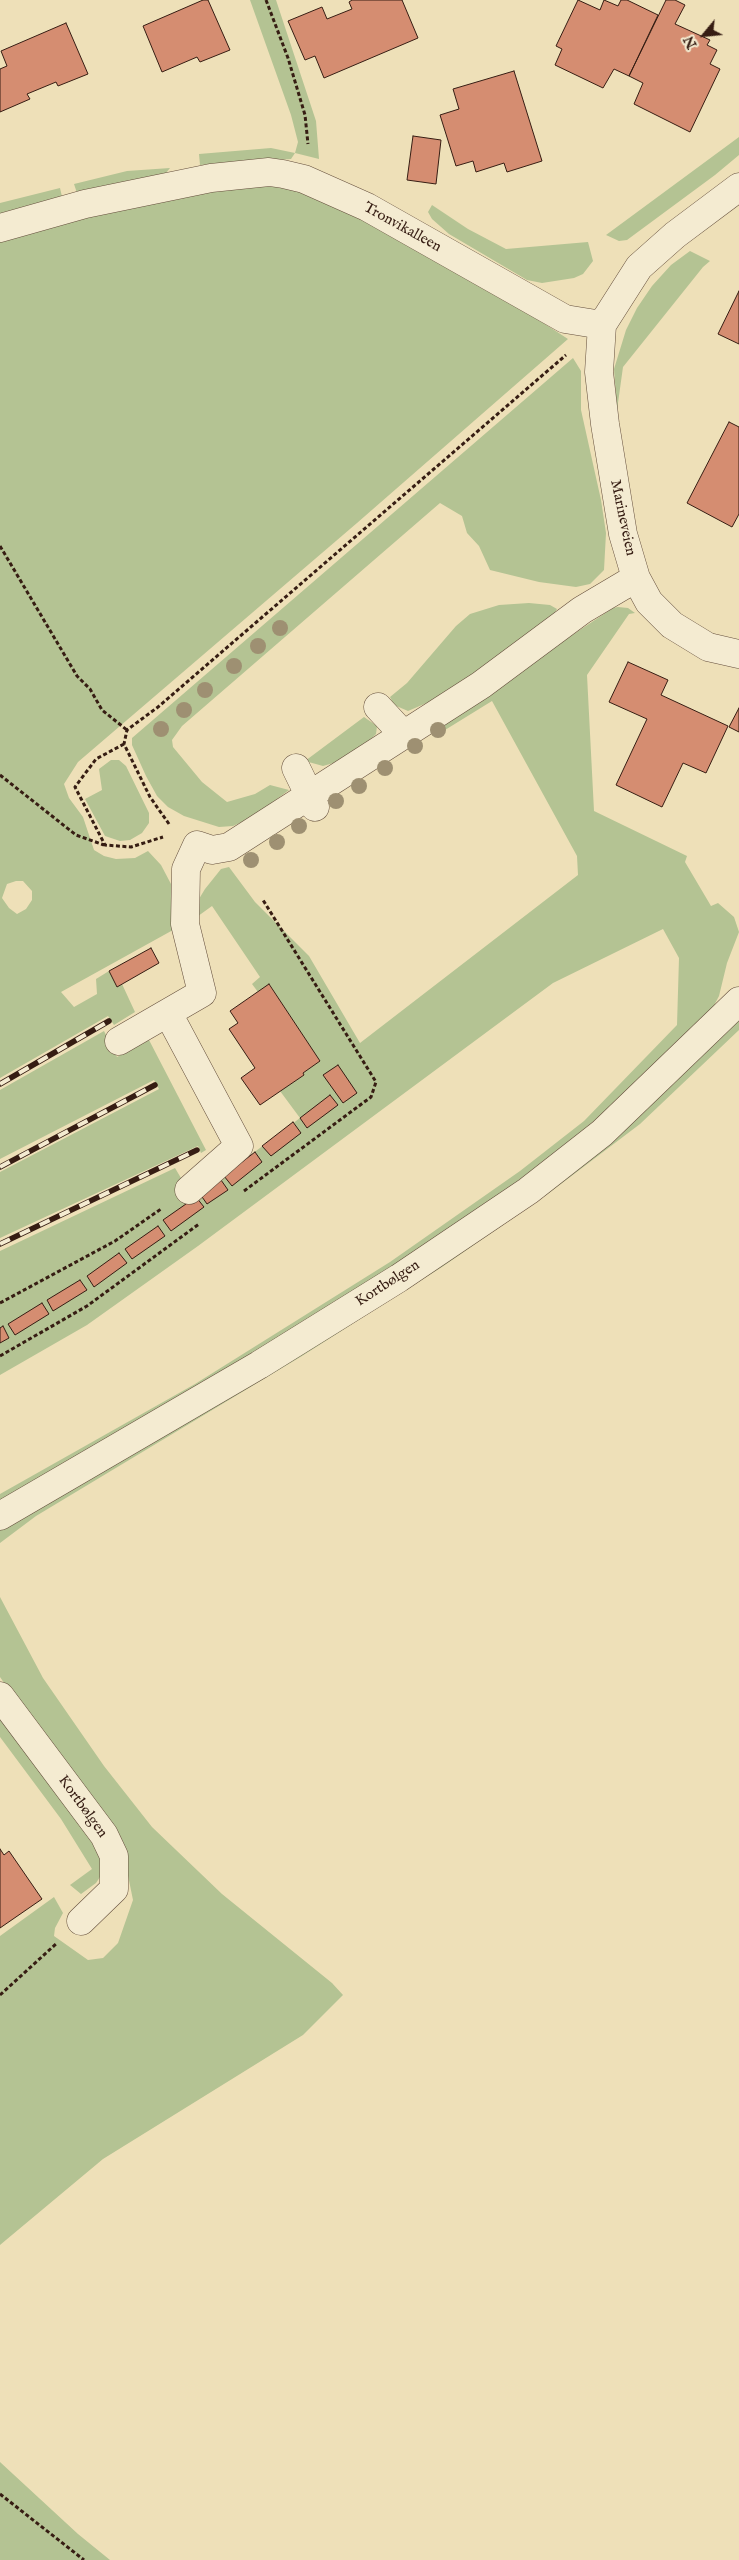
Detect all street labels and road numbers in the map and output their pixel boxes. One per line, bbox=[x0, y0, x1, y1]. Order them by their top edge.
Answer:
street label: Tronvikalleen bbox=[360, 199, 444, 257]
street label: Marineveien bbox=[605, 478, 639, 558]
street label: Kortbølgen bbox=[353, 1257, 423, 1311]
street label: Kortbølgen bbox=[53, 1772, 111, 1842]

